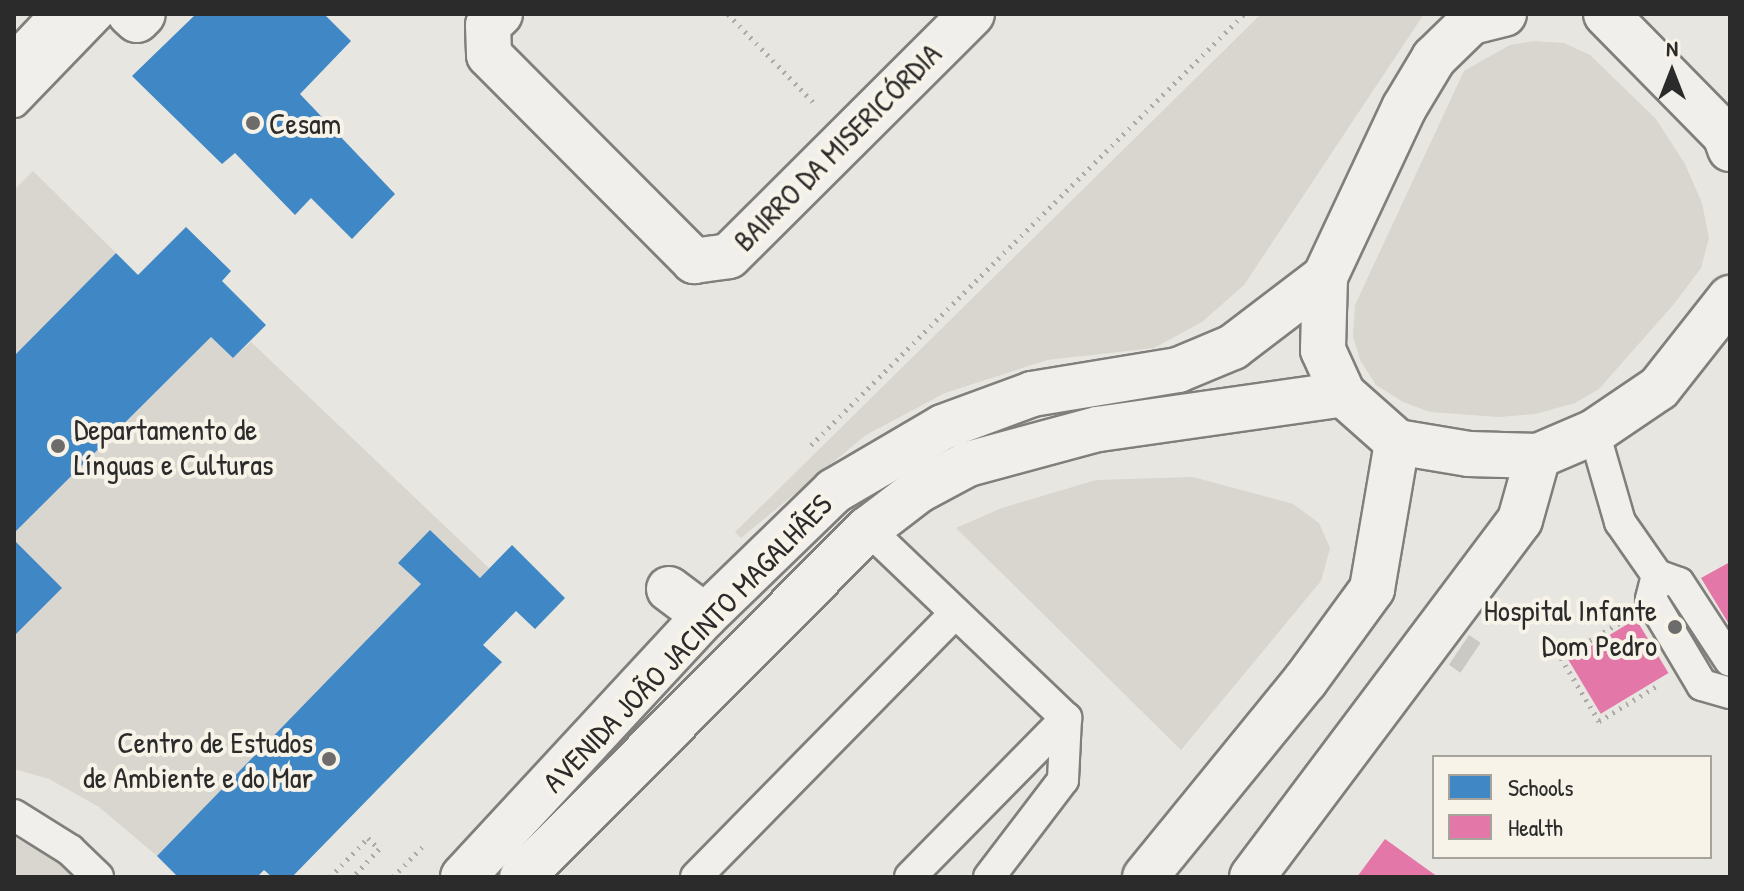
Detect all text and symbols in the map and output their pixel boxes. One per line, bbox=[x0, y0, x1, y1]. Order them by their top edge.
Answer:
north arrow bbox=[1632, 32, 1712, 112]
text: N bbox=[1666, 33, 1678, 63]
street label: BAIRRO DA MISERICÓRDIA bbox=[726, 36, 948, 258]
place label: Cesam bbox=[269, 105, 341, 141]
marker: Cesam bbox=[244, 114, 262, 132]
place label: Departamento de Línguas e Culturas bbox=[74, 411, 273, 482]
marker: Departamento de Línguas e Culturas bbox=[49, 437, 67, 455]
street label: AVENIDA JOÃO JACINTO MAGALHÃES bbox=[535, 486, 839, 800]
place label: Hospital Infante Dom Pedro bbox=[1484, 592, 1657, 662]
marker: Hospital Infante Dom Pedro bbox=[1664, 616, 1686, 638]
place label: Centro de Estudos de Ambiente e do Mar bbox=[83, 724, 313, 794]
marker: Centro de Estudos de Ambiente e do Mar bbox=[320, 750, 338, 768]
legend bbox=[1432, 755, 1712, 859]
text: Schools bbox=[1508, 771, 1573, 803]
text: Health bbox=[1508, 811, 1563, 843]

